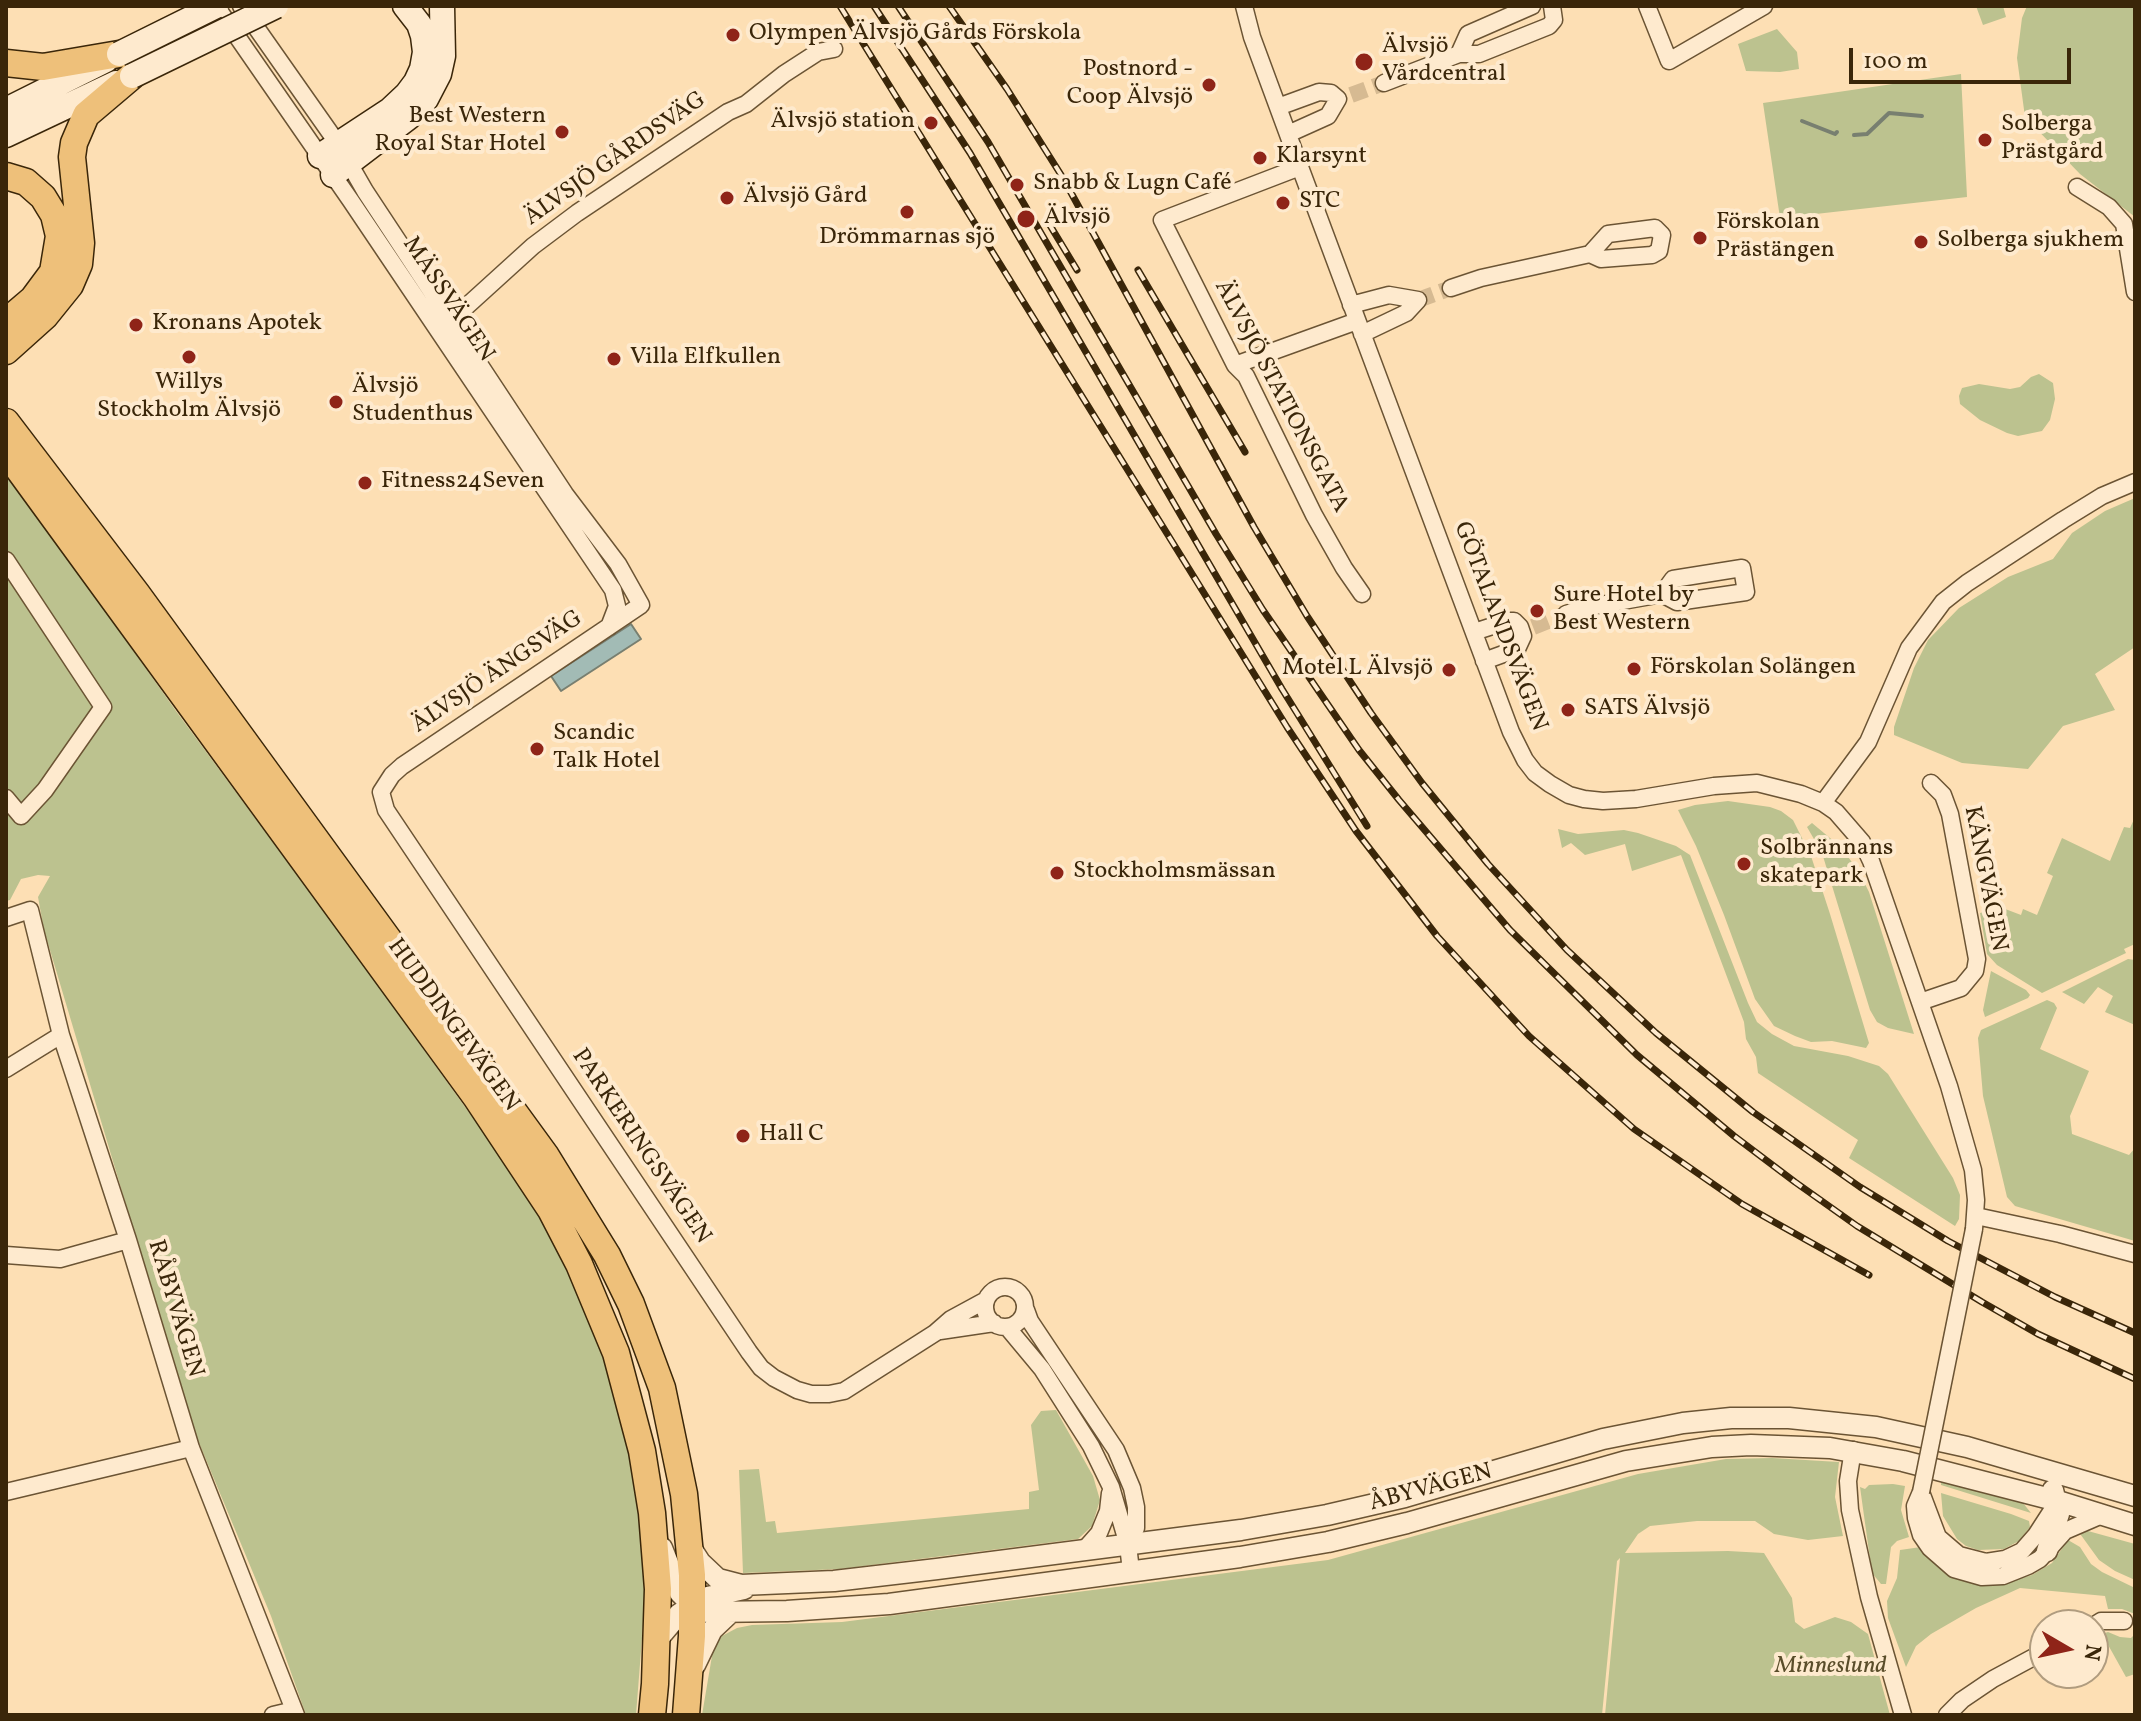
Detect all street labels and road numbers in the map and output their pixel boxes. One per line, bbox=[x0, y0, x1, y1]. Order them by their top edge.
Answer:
street label: ÄLVSJÖ GÅRDSVÄG bbox=[520, 87, 712, 233]
street label: MÄSSVÄGEN bbox=[395, 232, 499, 368]
street label: ÄLVSJÖ STATIONSGATA bbox=[1206, 276, 1354, 518]
street label: GÖTALANDSVÄGEN bbox=[1446, 518, 1552, 736]
street label: ÄLVSJÖ ÄNGSVÄG bbox=[407, 605, 589, 741]
street label: KÄNGVÄGEN bbox=[1956, 804, 2012, 954]
street label: HUDDINGEVÄGEN bbox=[380, 934, 524, 1118]
street label: PARKERINGSVÄGEN bbox=[564, 1044, 716, 1250]
street label: RÅBYVÄGEN bbox=[139, 1237, 209, 1381]
street label: ÅBYVÄGEN bbox=[1367, 1459, 1495, 1519]

